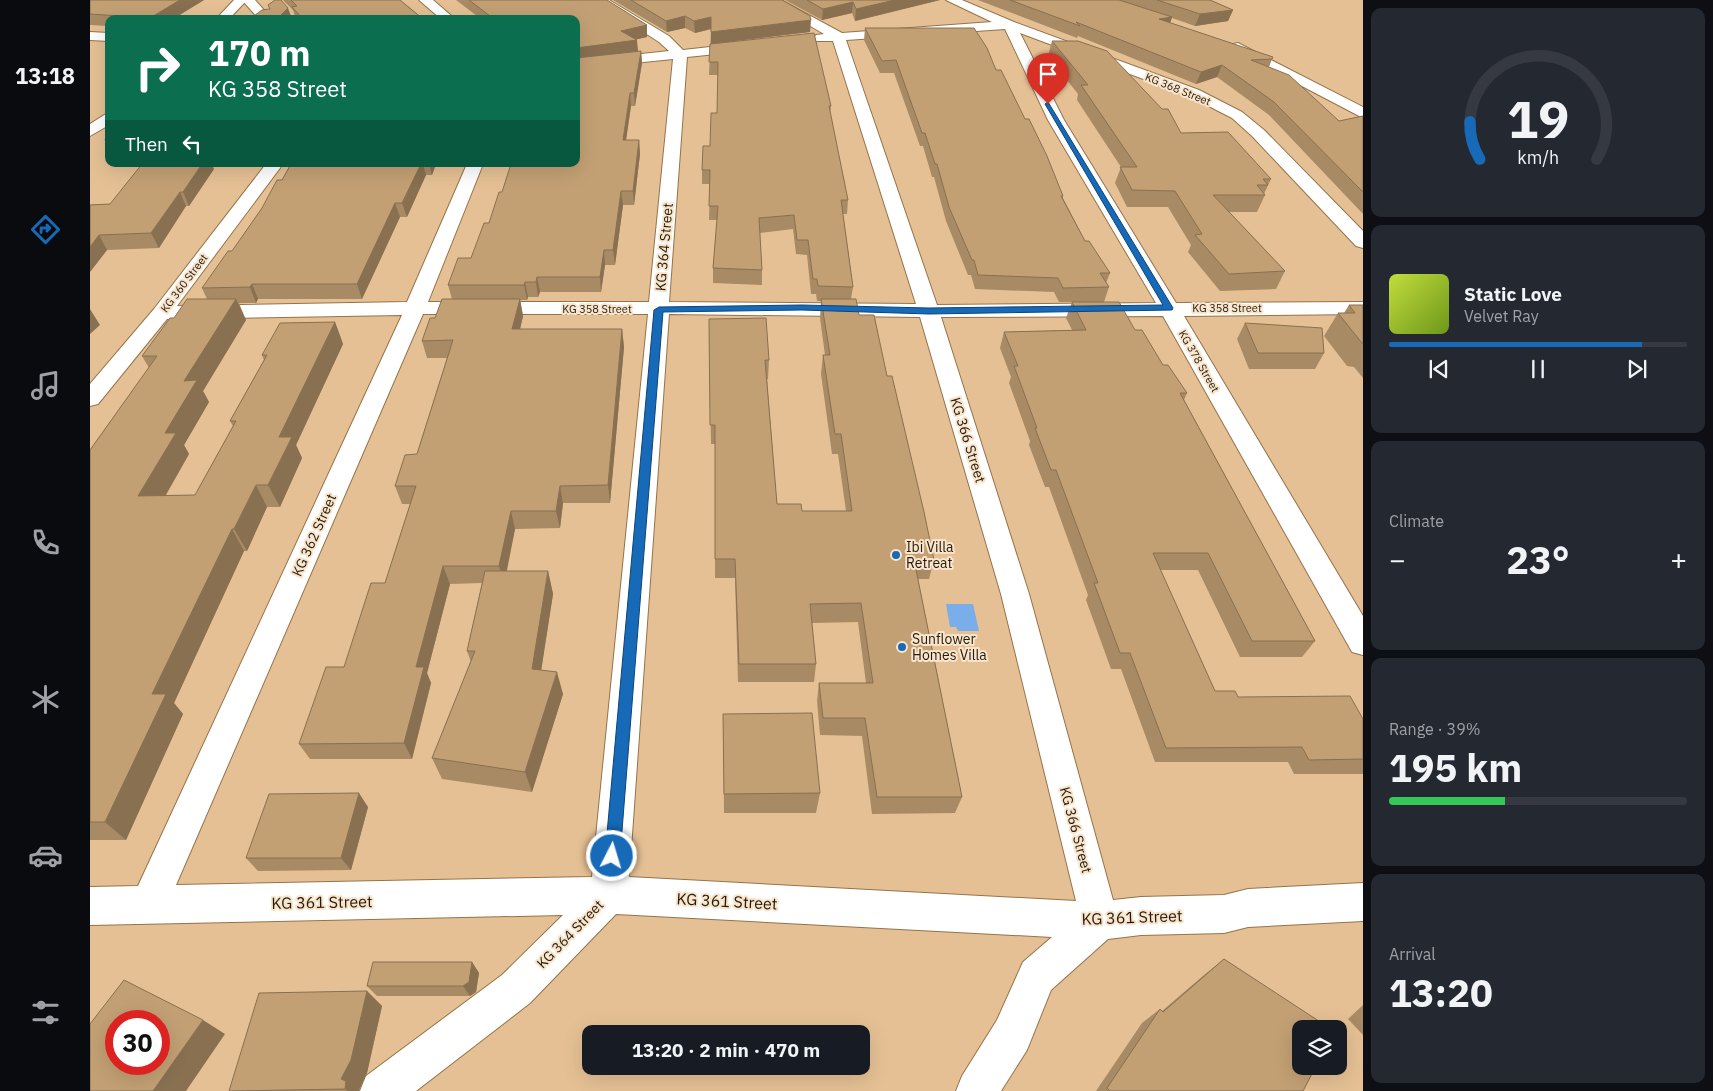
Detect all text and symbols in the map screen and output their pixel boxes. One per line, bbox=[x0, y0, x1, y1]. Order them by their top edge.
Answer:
text: 170 m bbox=[208, 30, 311, 76]
icon: right bbox=[125, 35, 190, 100]
pin bbox=[1027, 53, 1069, 104]
icon: arrive bbox=[1034, 60, 1062, 88]
text: 13:18 bbox=[15, 61, 75, 90]
street label: KG 368 Street bbox=[1143, 69, 1213, 109]
text: KG 358 Street bbox=[208, 74, 347, 103]
text: 19 bbox=[1507, 85, 1569, 152]
icon: left bbox=[178, 130, 206, 158]
text: Then bbox=[125, 132, 168, 156]
text: km/h bbox=[1517, 146, 1559, 169]
street label: KG 364 Street bbox=[651, 202, 677, 292]
icon: directions bbox=[28, 212, 63, 247]
street label: KG 360 Street bbox=[157, 251, 211, 315]
text: Static Love bbox=[1464, 282, 1562, 306]
street label: KG 358 Street bbox=[1192, 301, 1262, 315]
street label: KG 358 Street bbox=[562, 302, 632, 316]
text: Velvet Ray bbox=[1464, 306, 1539, 326]
street label: KG 378 Street bbox=[1176, 327, 1223, 395]
icon: previous bbox=[1425, 355, 1453, 383]
icon: pause bbox=[1524, 355, 1552, 383]
icon: next bbox=[1623, 355, 1651, 383]
icon: music bbox=[28, 368, 63, 403]
street label: KG 366 Street bbox=[946, 395, 990, 485]
street label: KG 362 Street bbox=[288, 491, 340, 579]
text: Climate bbox=[1389, 511, 1444, 531]
icon: phone bbox=[28, 525, 63, 560]
text: 23° bbox=[1506, 535, 1570, 584]
place label: Ibi Villa Retreat bbox=[906, 538, 954, 572]
text: − bbox=[1389, 541, 1406, 578]
text: + bbox=[1670, 541, 1687, 578]
marker: Ibi Villa Retreat bbox=[890, 549, 902, 561]
place label: Sunflower Homes Villa bbox=[912, 630, 987, 664]
marker: Sunflower Homes Villa bbox=[896, 641, 908, 653]
icon: climate bbox=[28, 682, 63, 717]
text: Range · 39% bbox=[1389, 719, 1481, 739]
text: 195 km bbox=[1389, 743, 1522, 792]
street label: KG 366 Street bbox=[1056, 785, 1096, 875]
position arrow bbox=[585, 829, 637, 881]
icon: car bbox=[28, 838, 63, 873]
street label: KG 361 Street bbox=[676, 888, 778, 914]
street label: KG 361 Street bbox=[271, 891, 373, 913]
street label: KG 364 Street bbox=[533, 896, 607, 972]
street label: KG 361 Street bbox=[1081, 905, 1183, 929]
text: Arrival bbox=[1389, 944, 1436, 964]
text: 13:20 bbox=[1389, 968, 1493, 1017]
icon: filters bbox=[28, 995, 63, 1030]
speed limit sign: 30 bbox=[105, 1010, 170, 1075]
map controls bbox=[1292, 1020, 1347, 1075]
button: layers bbox=[1292, 1020, 1347, 1075]
text: 13:20 · 2 min · 470 m bbox=[632, 1038, 820, 1062]

